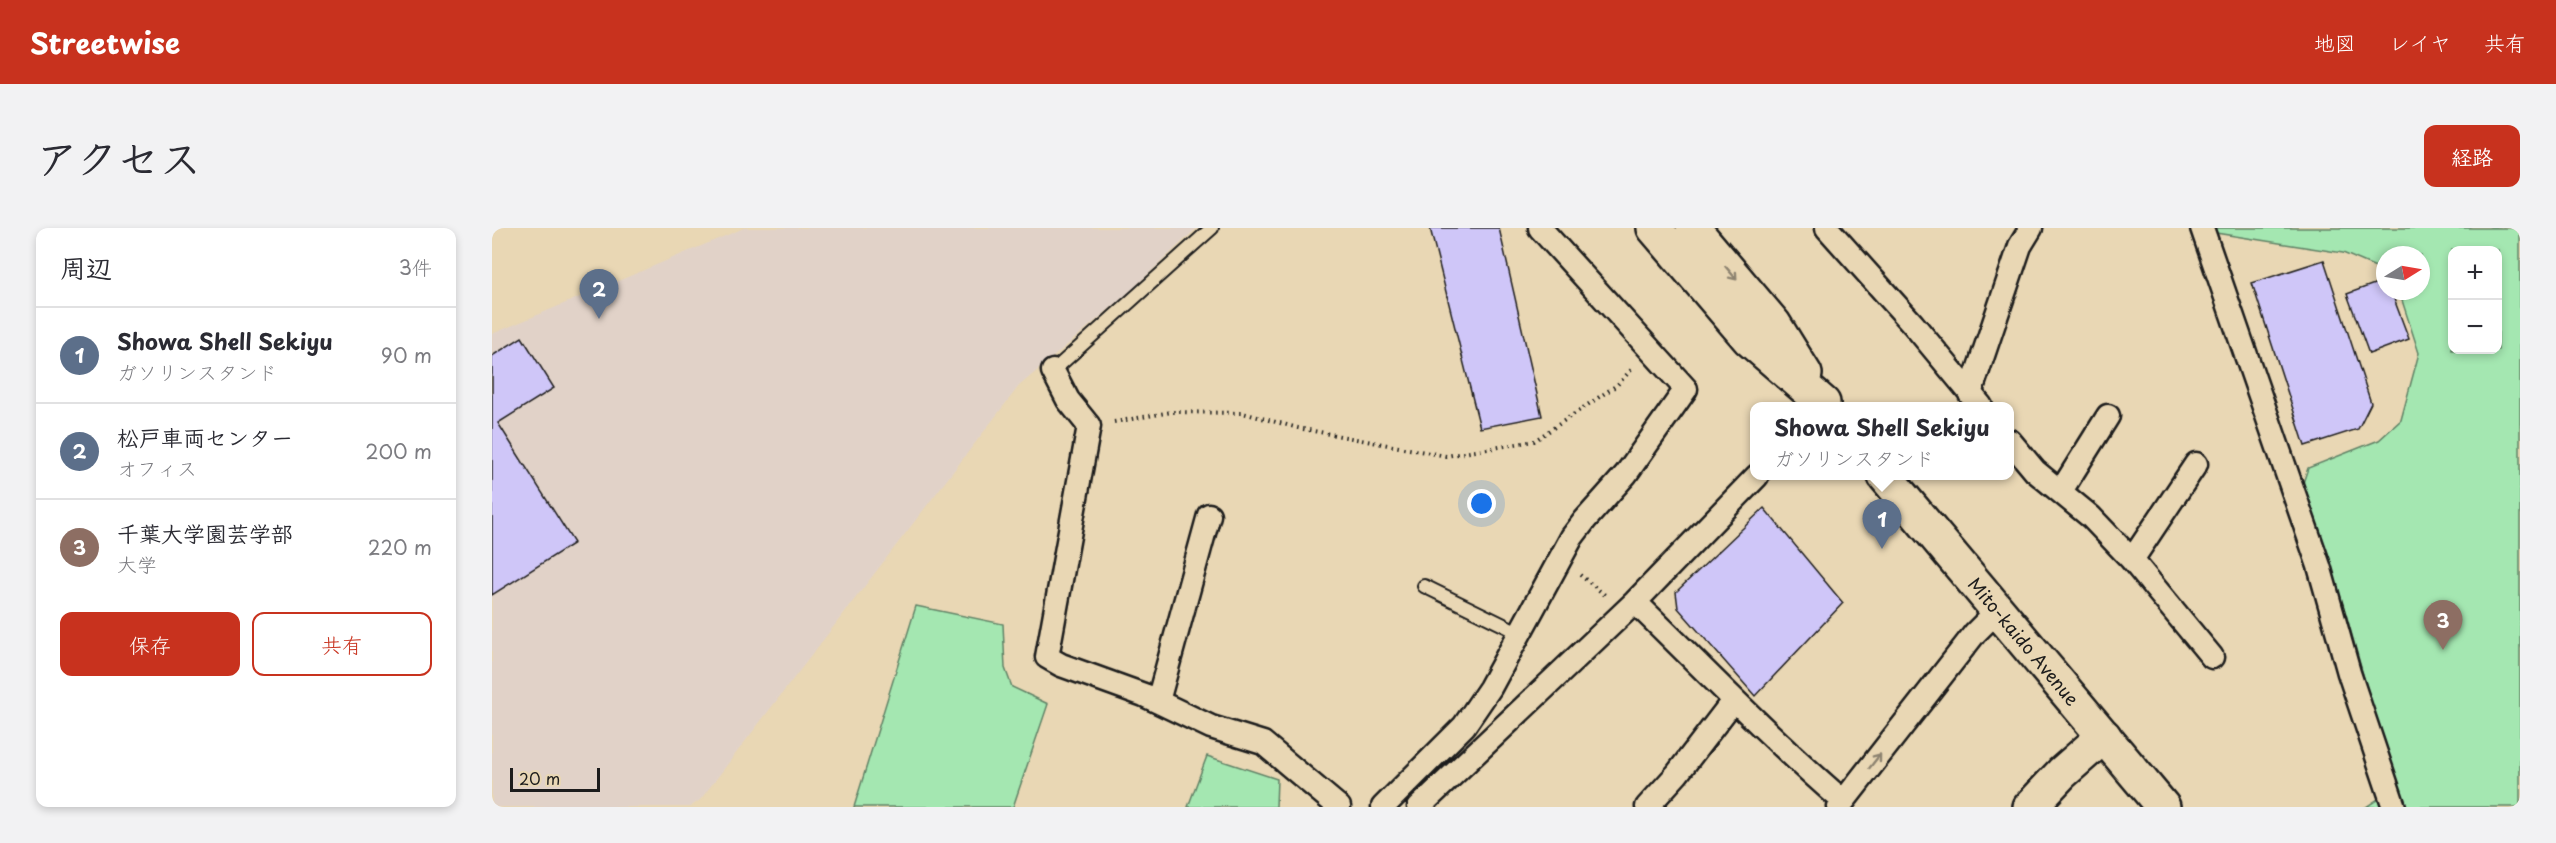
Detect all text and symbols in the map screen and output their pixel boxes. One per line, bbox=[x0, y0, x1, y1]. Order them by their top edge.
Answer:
text: Streetwise bbox=[30, 21, 180, 64]
text: 地図 bbox=[2314, 26, 2356, 58]
text: レイヤ bbox=[2389, 26, 2451, 58]
text: 共有 bbox=[2484, 26, 2526, 58]
text: アクセス bbox=[36, 125, 201, 188]
button: 経路 bbox=[2424, 125, 2520, 187]
north arrow bbox=[2376, 246, 2430, 300]
map controls bbox=[2448, 246, 2502, 354]
button: + bbox=[2448, 246, 2502, 300]
text: 周辺 bbox=[60, 248, 112, 287]
text: 3件 bbox=[399, 252, 432, 282]
one-way arrow bbox=[1724, 265, 1738, 280]
pin: 2 bbox=[580, 270, 618, 319]
button: − bbox=[2448, 300, 2502, 354]
text: Showa Shell Sekiyu bbox=[117, 324, 333, 357]
text: 1 bbox=[75, 340, 84, 370]
text: 90 m bbox=[381, 340, 432, 370]
text: ガソリンスタンド bbox=[117, 357, 277, 387]
popup bbox=[1750, 402, 2014, 480]
text: Showa Shell Sekiyu bbox=[1774, 410, 1990, 443]
text: 松戸車両センター bbox=[117, 420, 293, 453]
text: 2 bbox=[72, 436, 87, 466]
text: 200 m bbox=[365, 436, 432, 466]
text: ガソリンスタンド bbox=[1774, 443, 1935, 473]
text: オフィス bbox=[117, 453, 197, 483]
your location bbox=[1467, 489, 1496, 518]
pin: 1 bbox=[1862, 500, 1902, 549]
text: 千葉大学園芸学部 bbox=[117, 516, 293, 549]
text: 3 bbox=[73, 532, 86, 562]
text: 220 m bbox=[368, 532, 432, 562]
text: 大学 bbox=[117, 549, 157, 579]
street label: Mito-kaido Avenue bbox=[1962, 571, 2086, 711]
pin: 3 bbox=[2424, 600, 2462, 650]
button: 保存 bbox=[60, 612, 240, 676]
button: 共有 bbox=[252, 612, 432, 676]
one-way arrow bbox=[1868, 753, 1881, 769]
scale bar bbox=[510, 765, 600, 792]
text: 20 m bbox=[519, 766, 560, 790]

